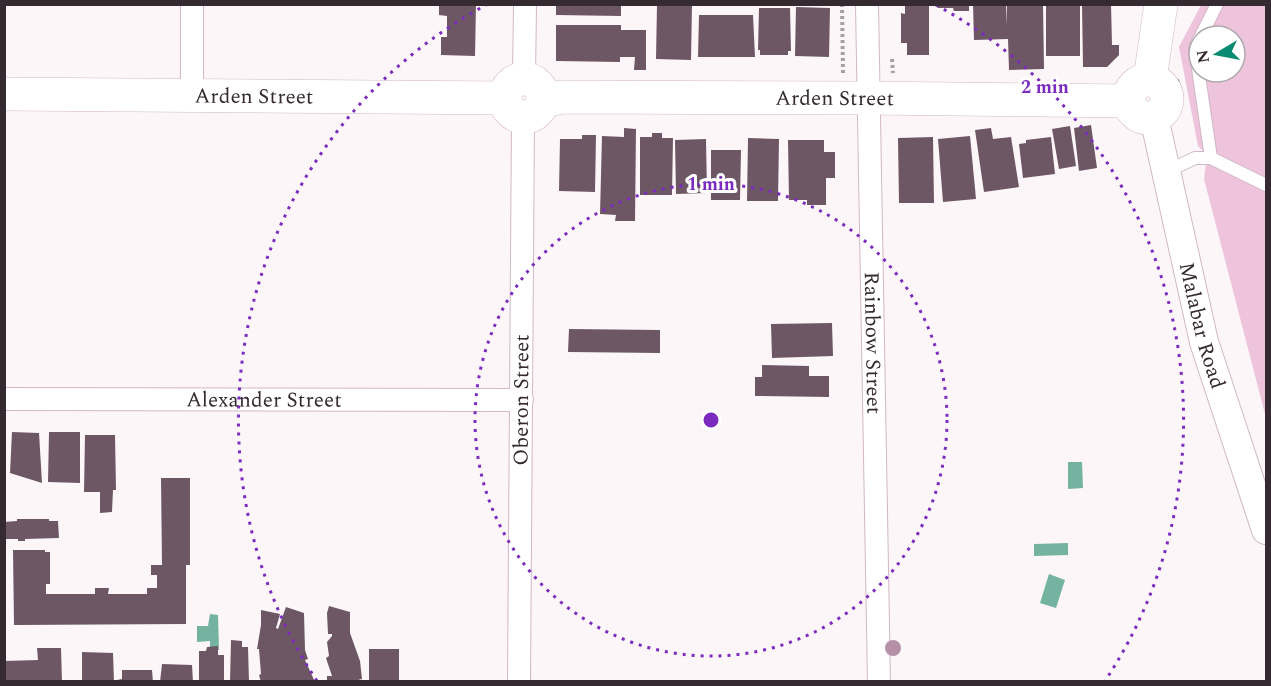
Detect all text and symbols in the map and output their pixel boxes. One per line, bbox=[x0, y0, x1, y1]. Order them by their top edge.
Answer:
north arrow bbox=[1187, 24, 1247, 84]
text: N bbox=[1190, 48, 1216, 65]
text: 2 min bbox=[1021, 74, 1069, 101]
street label: Arden Street bbox=[195, 81, 313, 113]
street label: Arden Street bbox=[775, 83, 894, 115]
text: 1 min bbox=[687, 171, 735, 198]
street label: Malabar Road bbox=[1170, 259, 1233, 393]
street label: Rainbow Street bbox=[855, 271, 889, 414]
street label: Oberon Street bbox=[506, 334, 538, 466]
street label: Alexander Street bbox=[186, 384, 342, 417]
centre of rings bbox=[701, 410, 721, 430]

